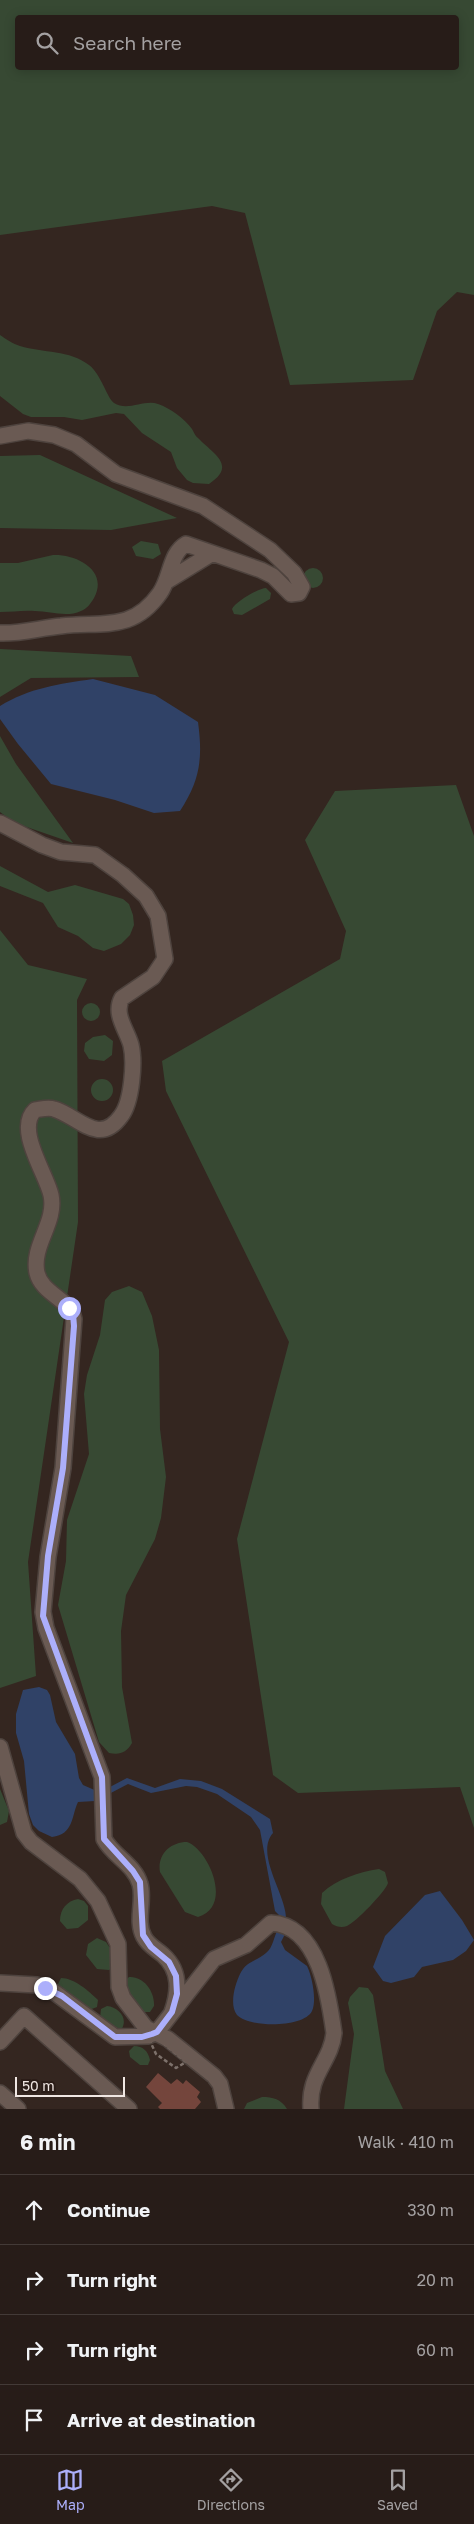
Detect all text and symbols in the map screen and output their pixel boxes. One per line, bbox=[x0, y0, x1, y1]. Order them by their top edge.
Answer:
search box bbox=[15, 15, 459, 70]
icon: search bbox=[33, 29, 61, 57]
text: Search here bbox=[73, 31, 182, 54]
route start bbox=[58, 1297, 81, 1320]
route end bbox=[34, 1977, 57, 2000]
scale bar bbox=[15, 2074, 125, 2097]
text: 50 m bbox=[22, 2077, 55, 2094]
text: 6 min bbox=[20, 2129, 75, 2155]
text: Walk · 410 m bbox=[358, 2132, 454, 2152]
icon: ahead bbox=[20, 2196, 48, 2224]
text: Continue bbox=[67, 2198, 150, 2221]
text: 330 m bbox=[407, 2200, 454, 2220]
icon: right bbox=[20, 2266, 48, 2294]
text: Turn right bbox=[67, 2268, 157, 2291]
text: 20 m bbox=[417, 2270, 454, 2290]
icon: right bbox=[20, 2336, 48, 2364]
text: Turn right bbox=[67, 2338, 157, 2361]
text: 60 m bbox=[416, 2340, 454, 2360]
icon: arrive bbox=[20, 2406, 48, 2434]
text: Arrive at destination bbox=[67, 2408, 255, 2431]
tab: Map bbox=[56, 2466, 85, 2513]
tab: Directions bbox=[197, 2466, 265, 2513]
tab: Saved bbox=[377, 2466, 418, 2513]

